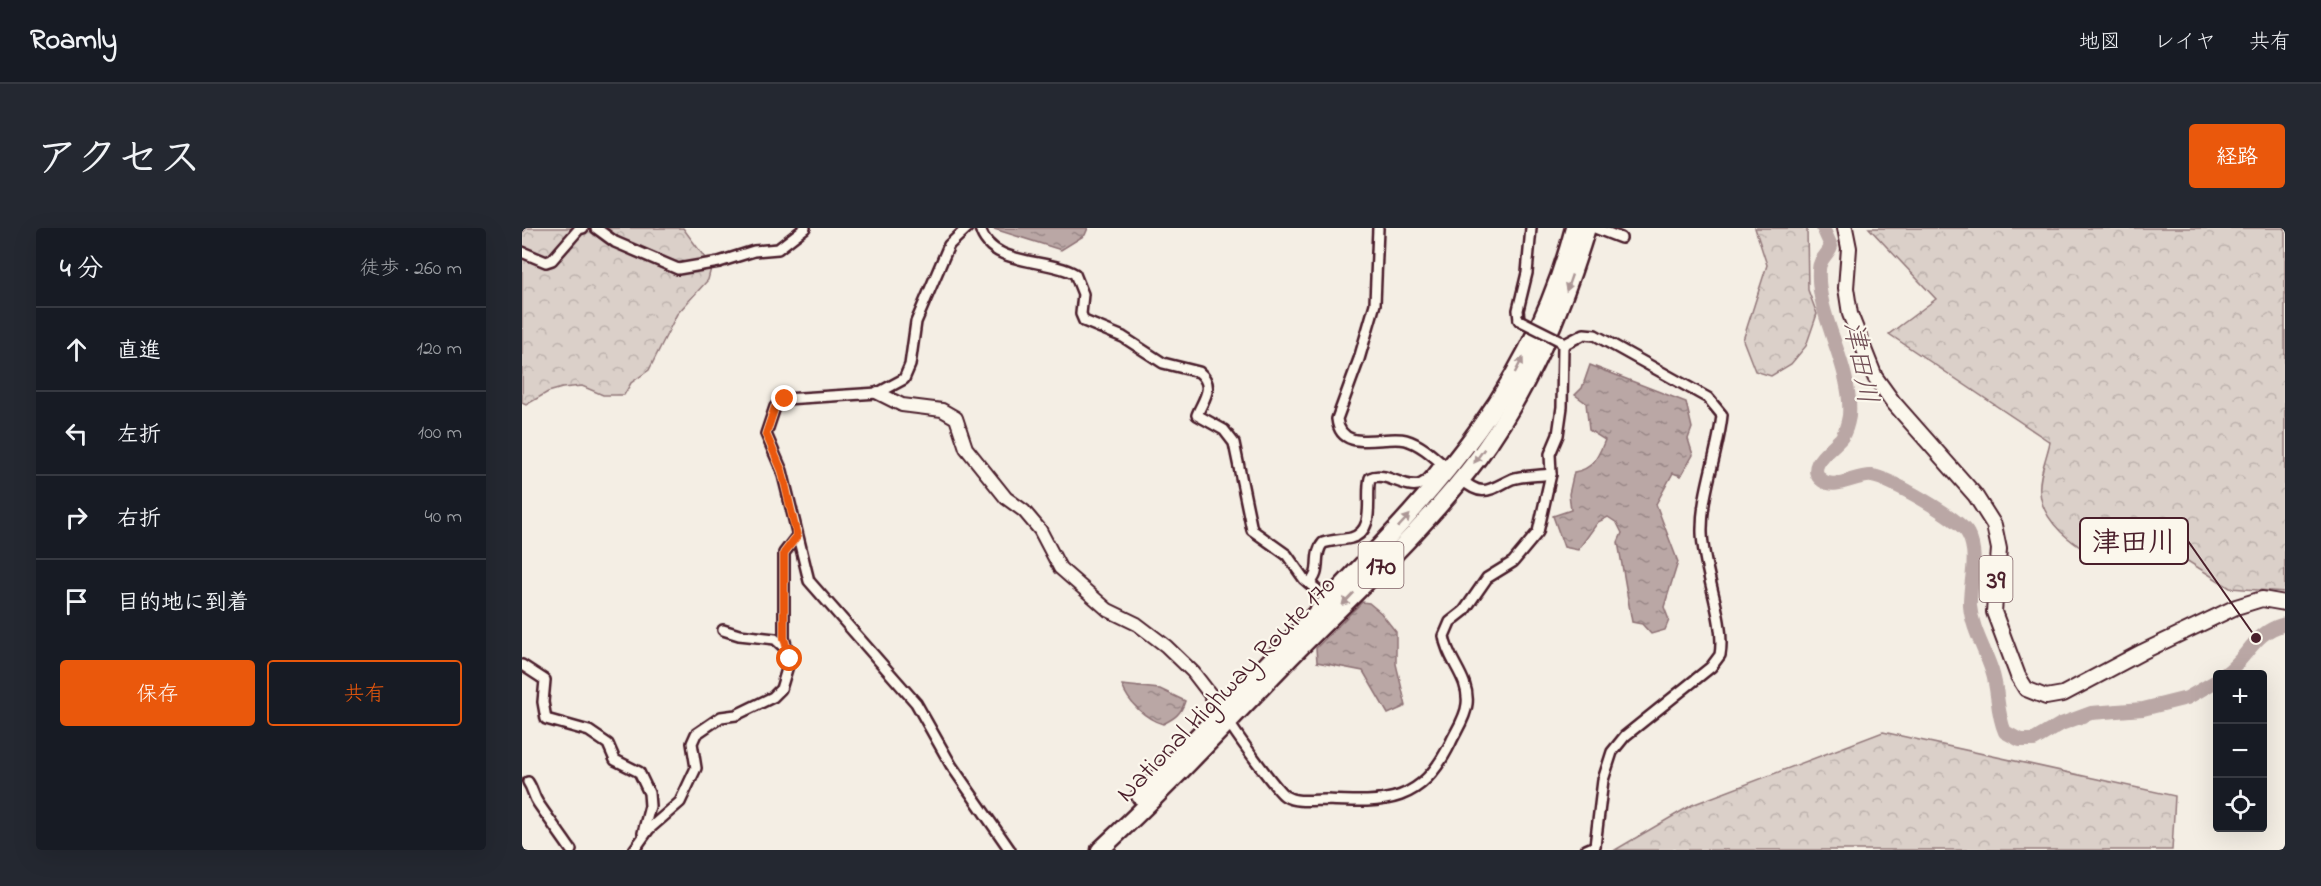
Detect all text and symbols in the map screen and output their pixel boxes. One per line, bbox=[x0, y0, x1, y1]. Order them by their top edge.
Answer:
text: Roamly bbox=[30, 21, 117, 62]
text: 地図 bbox=[2079, 28, 2121, 58]
text: レイヤ bbox=[2154, 28, 2216, 58]
text: 共有 bbox=[2249, 28, 2291, 58]
button: 経路 bbox=[2189, 124, 2285, 188]
text: アクセス bbox=[36, 130, 201, 191]
text: 4 分 bbox=[60, 251, 103, 289]
text: 徒歩 · 260 m bbox=[360, 255, 462, 284]
one-way arrow bbox=[1563, 275, 1573, 293]
water label: 津田川 bbox=[1830, 318, 1887, 408]
icon: ahead bbox=[60, 333, 93, 366]
text: 120 m bbox=[417, 335, 462, 364]
text: 直進 bbox=[117, 336, 161, 368]
one-way arrow bbox=[1514, 356, 1524, 373]
route end bbox=[771, 385, 797, 411]
icon: left bbox=[60, 417, 93, 450]
text: 100 m bbox=[418, 419, 462, 448]
text: 左折 bbox=[117, 420, 161, 452]
one-way arrow bbox=[1473, 447, 1485, 463]
icon: right bbox=[60, 501, 93, 534]
text: 40 m bbox=[425, 503, 462, 532]
text: 右折 bbox=[117, 504, 161, 536]
one-way arrow bbox=[1397, 514, 1410, 529]
callout: 津田川 bbox=[2080, 518, 2188, 564]
text: 津田川 bbox=[2092, 524, 2176, 565]
road number: 170 bbox=[1358, 542, 1404, 588]
road number: 39 bbox=[1980, 556, 2012, 602]
street label: National Highway Route 170 bbox=[1108, 568, 1346, 812]
icon: arrive bbox=[60, 585, 93, 618]
text: 目的地に到着 bbox=[117, 588, 249, 620]
one-way arrow bbox=[1341, 592, 1355, 606]
route start bbox=[776, 645, 802, 671]
button: 保存 bbox=[60, 660, 255, 726]
button: 共有 bbox=[267, 660, 462, 726]
map controls bbox=[2213, 670, 2267, 832]
button: + bbox=[2213, 670, 2267, 724]
button: − bbox=[2213, 724, 2267, 778]
button: locate bbox=[2213, 778, 2267, 832]

